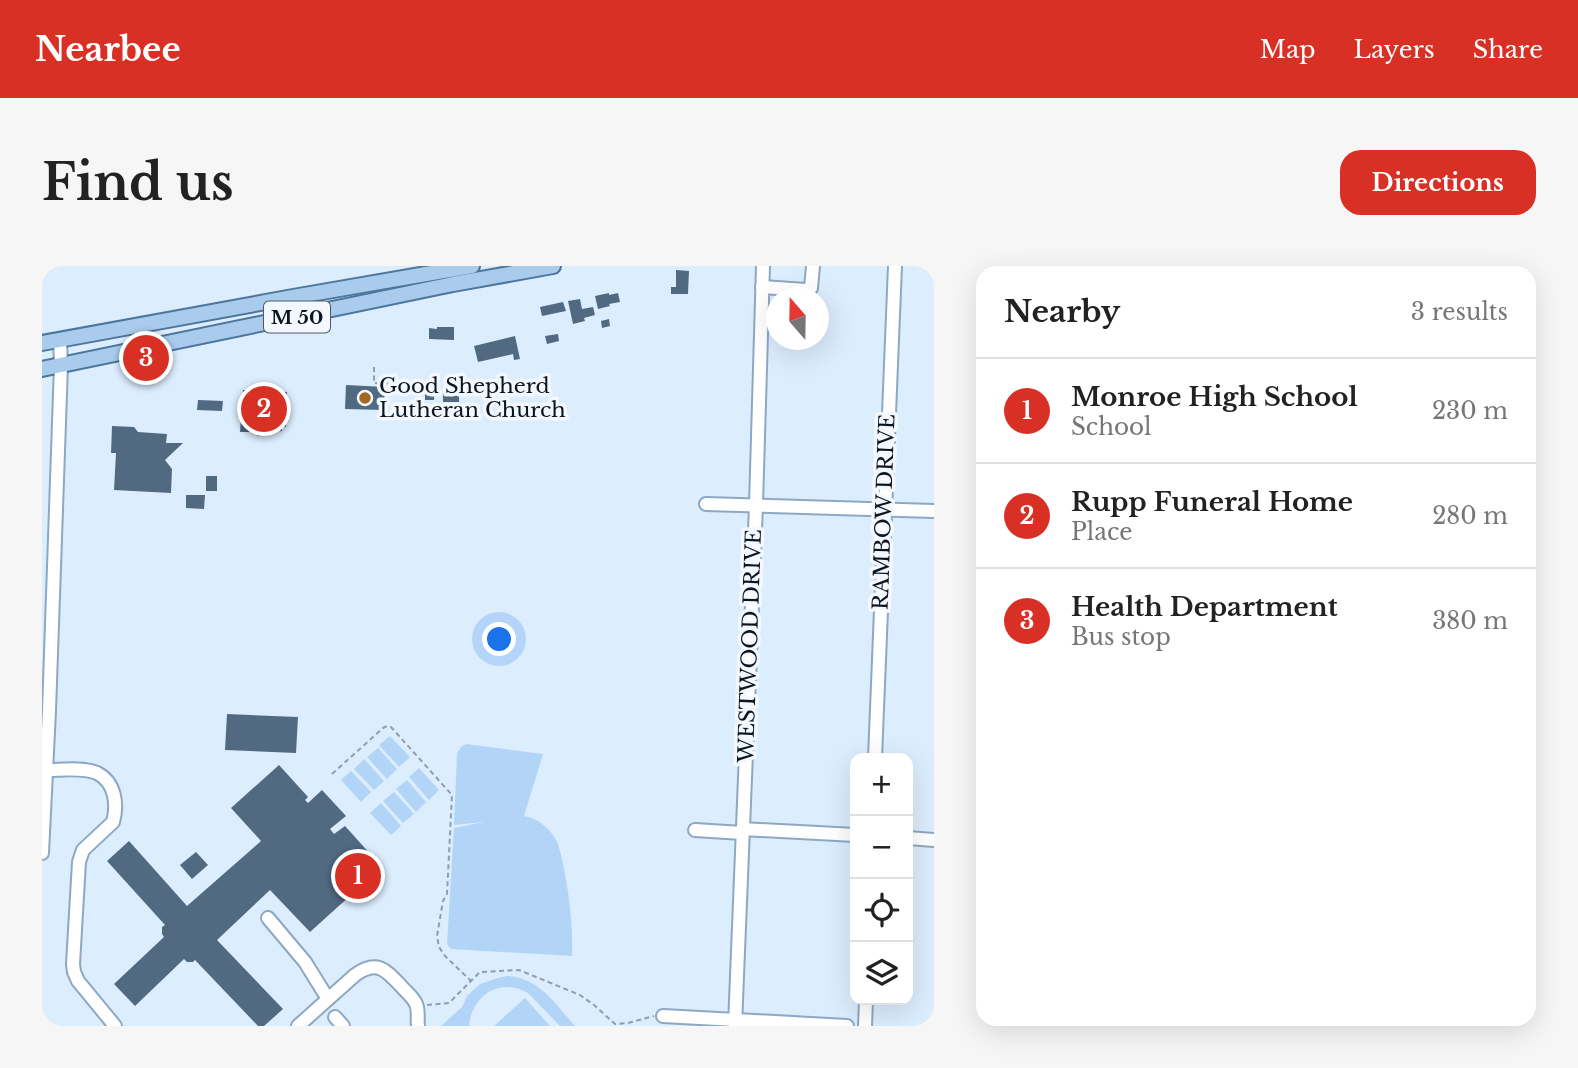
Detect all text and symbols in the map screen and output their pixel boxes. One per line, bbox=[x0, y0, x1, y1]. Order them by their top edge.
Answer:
text: Nearbee bbox=[35, 29, 181, 70]
text: Map bbox=[1260, 35, 1316, 64]
text: Layers bbox=[1354, 35, 1435, 64]
text: Share bbox=[1473, 35, 1543, 64]
button: Directions bbox=[1340, 150, 1536, 215]
text: Find us bbox=[42, 152, 234, 213]
north arrow bbox=[766, 287, 829, 350]
text: Nearby bbox=[1004, 293, 1120, 330]
text: 3 results bbox=[1411, 298, 1508, 326]
road number: M 50 bbox=[264, 302, 330, 332]
pin: 3 bbox=[123, 332, 169, 384]
place label: Good Shepherd Lutheran Church bbox=[379, 373, 566, 423]
text: Monroe High School bbox=[1071, 381, 1358, 413]
pin: 2 bbox=[241, 383, 287, 435]
marker: Good Shepherd Lutheran Church bbox=[357, 390, 373, 406]
text: 1 bbox=[1022, 397, 1032, 425]
text: 230 m bbox=[1432, 397, 1508, 425]
text: School bbox=[1071, 413, 1152, 441]
street label: RAMBOW DRIVE bbox=[868, 414, 900, 610]
text: Rupp Funeral Home bbox=[1071, 486, 1353, 518]
text: 2 bbox=[1020, 502, 1034, 530]
text: 280 m bbox=[1432, 502, 1508, 530]
text: Place bbox=[1071, 518, 1133, 546]
street label: WESTWOOD DRIVE bbox=[733, 529, 767, 764]
text: Health Department bbox=[1071, 591, 1338, 623]
text: 3 bbox=[1020, 607, 1034, 635]
text: 380 m bbox=[1432, 607, 1508, 635]
your location bbox=[482, 622, 516, 656]
text: Bus stop bbox=[1071, 623, 1171, 651]
map controls bbox=[850, 753, 913, 1005]
button: + bbox=[850, 753, 913, 816]
button: − bbox=[850, 816, 913, 879]
pin: 1 bbox=[335, 850, 381, 902]
button: locate bbox=[850, 879, 913, 942]
button: layers bbox=[850, 942, 913, 1005]

